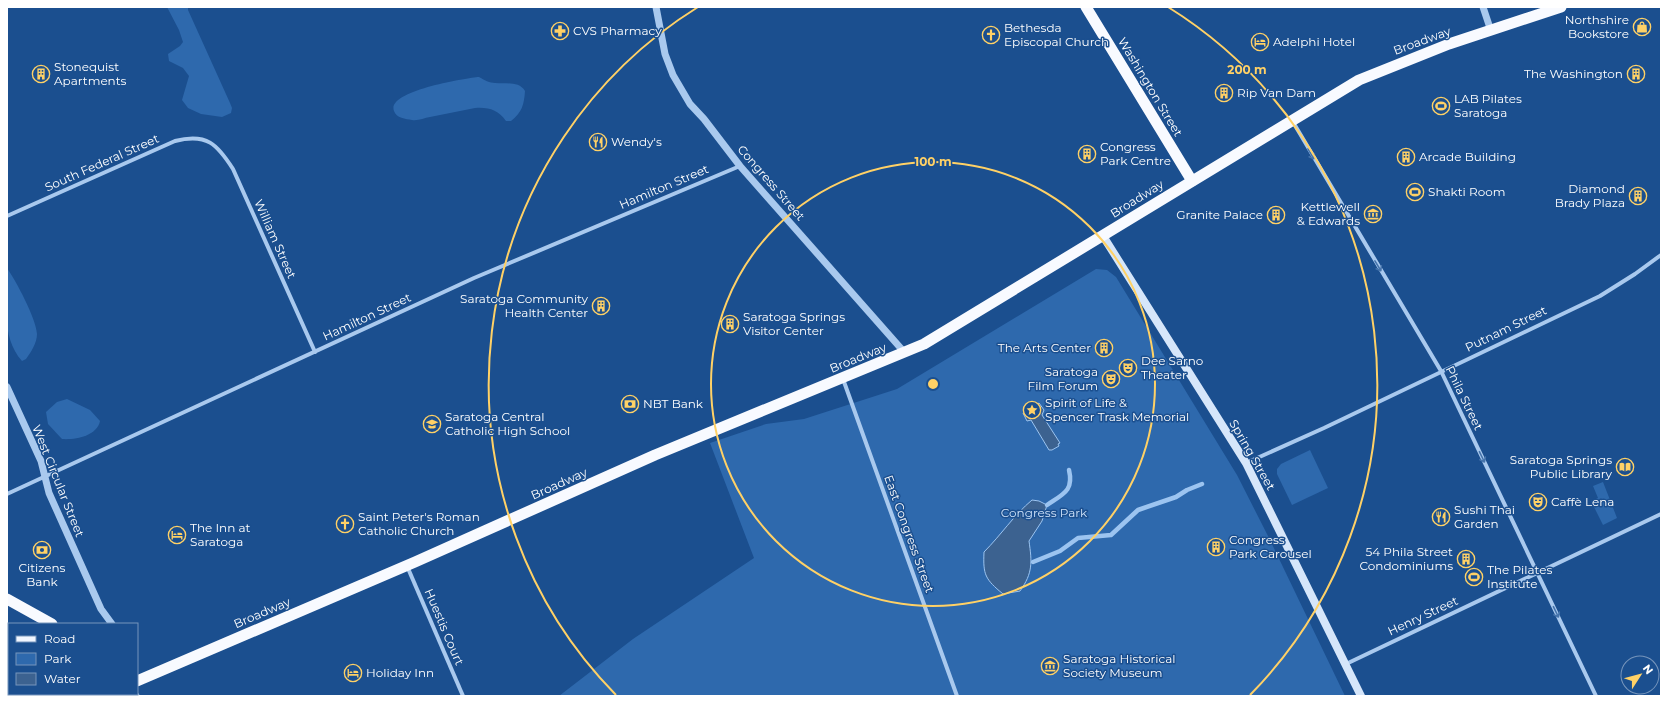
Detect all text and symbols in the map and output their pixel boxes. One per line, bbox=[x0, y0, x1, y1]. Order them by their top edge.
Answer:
place label: Northshire Bookstore bbox=[1565, 12, 1629, 41]
shop icon: Northshire Bookstore bbox=[1632, 17, 1652, 37]
place label: Bethesda Episcopal Church bbox=[1004, 20, 1109, 49]
pharmacy icon: CVS Pharmacy bbox=[550, 21, 570, 41]
place label: CVS Pharmacy bbox=[573, 23, 662, 38]
street label: Broadway bbox=[1391, 23, 1453, 58]
church icon: Bethesda Episcopal Church bbox=[981, 25, 1001, 45]
hotel icon: Adelphi Hotel bbox=[1250, 32, 1270, 52]
street label: Washington Street bbox=[1115, 34, 1186, 139]
place label: Adelphi Hotel bbox=[1273, 34, 1355, 49]
place label: Stonequist Apartments bbox=[54, 59, 127, 88]
text: 200 m bbox=[1227, 62, 1267, 77]
building icon: Stonequist Apartments bbox=[31, 64, 51, 84]
building icon: The Washington bbox=[1626, 64, 1646, 84]
place label: The Washington bbox=[1524, 66, 1623, 81]
building icon: Rip Van Dam bbox=[1214, 83, 1234, 103]
place label: Rip Van Dam bbox=[1237, 85, 1316, 100]
place label: LAB Pilates Saratoga bbox=[1454, 91, 1522, 120]
sports icon: LAB Pilates Saratoga bbox=[1431, 96, 1451, 116]
street label: South Federal Street bbox=[42, 131, 161, 194]
restaurant icon: Wendy's bbox=[588, 132, 608, 152]
place label: Wendy's bbox=[611, 134, 662, 149]
place label: Congress Park Centre bbox=[1100, 139, 1171, 168]
street label: Congress Street bbox=[735, 142, 808, 224]
building icon: Congress Park Centre bbox=[1077, 144, 1097, 164]
building icon: Arcade Building bbox=[1396, 147, 1416, 167]
one-way arrow bbox=[1308, 148, 1316, 160]
place label: Arcade Building bbox=[1419, 149, 1516, 164]
text: 100 m bbox=[915, 154, 951, 169]
street label: Hamilton Street bbox=[617, 161, 711, 212]
street label: Broadway bbox=[1107, 176, 1167, 221]
place label: Diamond Brady Plaza bbox=[1555, 181, 1625, 210]
sports icon: Shakti Room bbox=[1405, 182, 1425, 202]
place label: Shakti Room bbox=[1428, 184, 1505, 199]
building icon: Diamond Brady Plaza bbox=[1628, 186, 1648, 206]
street label: William Street bbox=[251, 197, 300, 281]
place label: Kettlewell & Edwards bbox=[1297, 199, 1360, 228]
museum icon: Kettlewell & Edwards bbox=[1363, 204, 1383, 224]
building icon: Granite Palace bbox=[1266, 205, 1286, 225]
place label: Granite Palace bbox=[1176, 207, 1263, 222]
one-way arrow bbox=[1374, 260, 1382, 272]
street label: Hamilton Street bbox=[320, 289, 413, 344]
place label: Saratoga Community Health Center bbox=[460, 291, 588, 320]
building icon: Saratoga Community Health Center bbox=[591, 296, 611, 316]
street label: Putnam Street bbox=[1463, 302, 1549, 355]
place label: Saratoga Springs Visitor Center bbox=[743, 309, 845, 338]
building icon: Saratoga Springs Visitor Center bbox=[720, 314, 740, 334]
building icon: The Arts Center bbox=[1094, 338, 1114, 358]
street label: Broadway bbox=[827, 339, 889, 376]
place label: The Arts Center bbox=[998, 340, 1091, 355]
place label: Dee Sarno Theater bbox=[1141, 353, 1203, 382]
theatre icon: Dee Sarno Theater bbox=[1118, 358, 1138, 378]
street label: Phila Street bbox=[1442, 363, 1487, 432]
place label: Saratoga Film Forum bbox=[1028, 364, 1098, 393]
theatre icon: Saratoga Film Forum bbox=[1101, 369, 1121, 389]
centre of rings bbox=[926, 377, 940, 391]
bank icon: NBT Bank bbox=[620, 394, 640, 414]
place label: Spirit of Life & Spencer Trask Memorial bbox=[1045, 395, 1189, 424]
place label: NBT Bank bbox=[643, 396, 704, 411]
place icon: Spirit of Life & Spencer Trask Memorial bbox=[1022, 400, 1042, 420]
place label: Saratoga Central Catholic High School bbox=[445, 409, 570, 438]
school or university icon: Saratoga Central Catholic High School bbox=[422, 414, 442, 434]
street label: Spring Street bbox=[1226, 417, 1279, 493]
street label: West Circular Street bbox=[29, 423, 88, 539]
one-way arrow bbox=[1479, 450, 1486, 462]
place label: Saratoga Springs Public Library bbox=[1510, 452, 1612, 481]
library icon: Saratoga Springs Public Library bbox=[1615, 457, 1635, 477]
street label: Broadway bbox=[528, 464, 590, 503]
street label: East Congress Street bbox=[881, 473, 938, 595]
theatre icon: Caffè Lena bbox=[1528, 492, 1548, 512]
place label: Caffè Lena bbox=[1551, 494, 1614, 509]
place label: Sushi Thai Garden bbox=[1454, 502, 1515, 531]
park label: Congress Park bbox=[1001, 505, 1088, 520]
restaurant icon: Sushi Thai Garden bbox=[1431, 507, 1451, 527]
place label: Saint Peter's Roman Catholic Church bbox=[358, 509, 480, 538]
church icon: Saint Peter's Roman Catholic Church bbox=[335, 514, 355, 534]
place label: The Inn at Saratoga bbox=[190, 520, 250, 549]
hotel icon: The Inn at Saratoga bbox=[167, 525, 187, 545]
place label: Congress Park Carousel bbox=[1229, 532, 1312, 561]
building icon: Congress Park Carousel bbox=[1206, 537, 1226, 557]
bank icon: Citizens Bank bbox=[32, 540, 52, 560]
place label: 54 Phila Street Condominiums bbox=[1360, 544, 1453, 573]
building icon: 54 Phila Street Condominiums bbox=[1456, 549, 1476, 569]
place label: Citizens Bank bbox=[19, 560, 66, 589]
place label: The Pilates Institute bbox=[1487, 562, 1552, 591]
sports icon: The Pilates Institute bbox=[1464, 567, 1484, 587]
street label: Huestis Court bbox=[422, 586, 467, 667]
street label: Henry Street bbox=[1385, 593, 1460, 638]
street label: Broadway bbox=[231, 594, 293, 631]
one-way arrow bbox=[1553, 606, 1560, 618]
legend bbox=[8, 623, 138, 695]
text: Road bbox=[44, 631, 75, 646]
text: Park bbox=[44, 651, 72, 666]
place label: Saratoga Historical Society Museum bbox=[1063, 651, 1176, 680]
north arrow bbox=[1620, 655, 1660, 695]
museum icon: Saratoga Historical Society Museum bbox=[1040, 656, 1060, 676]
text: N bbox=[1640, 661, 1656, 677]
hotel icon: Holiday Inn bbox=[343, 663, 363, 683]
place label: Holiday Inn bbox=[366, 665, 434, 680]
text: Water bbox=[44, 671, 81, 686]

